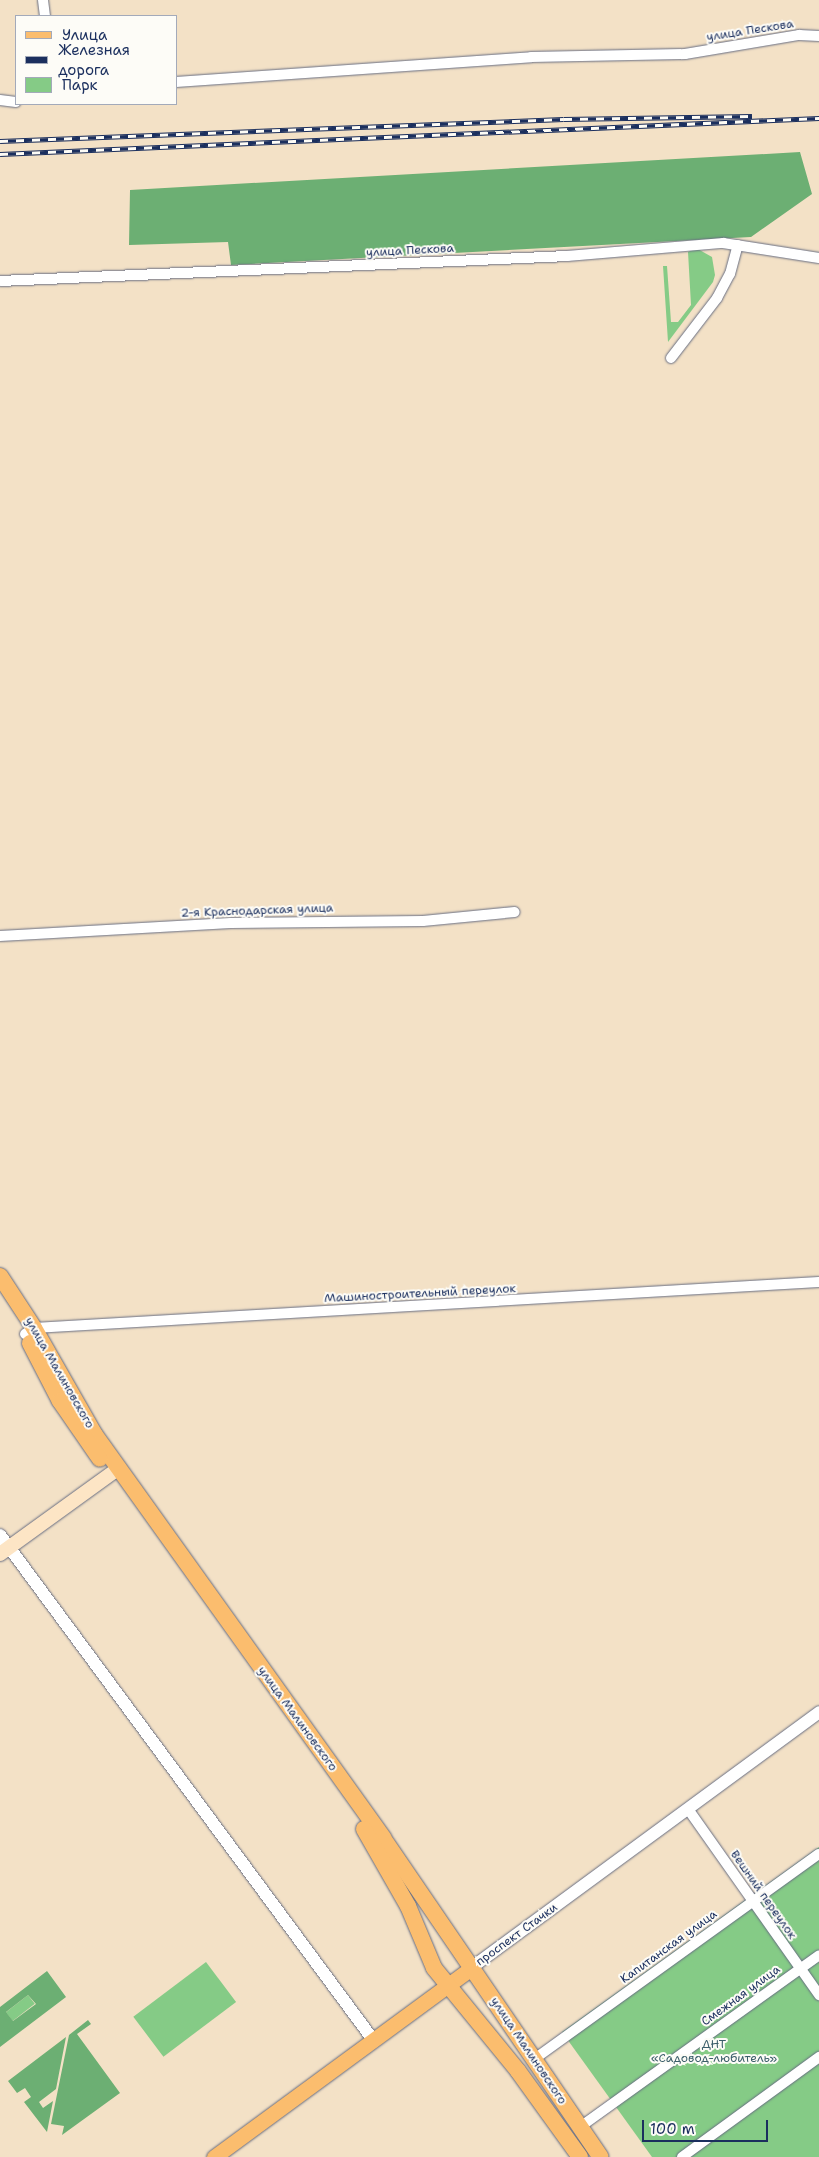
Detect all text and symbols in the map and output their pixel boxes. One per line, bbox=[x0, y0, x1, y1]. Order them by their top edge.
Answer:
legend bbox=[15, 15, 178, 105]
street label: улица Пескова bbox=[705, 17, 795, 45]
text: Улица bbox=[62, 25, 107, 45]
text: Железная дорога bbox=[58, 40, 130, 80]
text: Парк bbox=[62, 75, 98, 95]
street label: улица Пескова bbox=[366, 242, 454, 260]
street label: 2-я Краснодарская улица bbox=[181, 901, 333, 921]
street label: Машиностроительный переулок bbox=[324, 1282, 516, 1306]
street label: улица Малиновского bbox=[21, 1315, 97, 1431]
street label: улица Малиновского bbox=[254, 1664, 340, 1774]
street label: Вешний переулок bbox=[727, 1848, 799, 1942]
street label: проспект Стачки bbox=[474, 1901, 560, 1969]
street label: Капитанская улица bbox=[618, 1907, 720, 1987]
street label: Смежная улица bbox=[699, 1963, 783, 2029]
street label: улица Малиновского bbox=[487, 1995, 569, 2107]
park label: ДНТ «Садовод-любитель» bbox=[651, 2038, 777, 2066]
scale bar bbox=[644, 2110, 770, 2142]
text: 100 m bbox=[650, 2119, 695, 2139]

